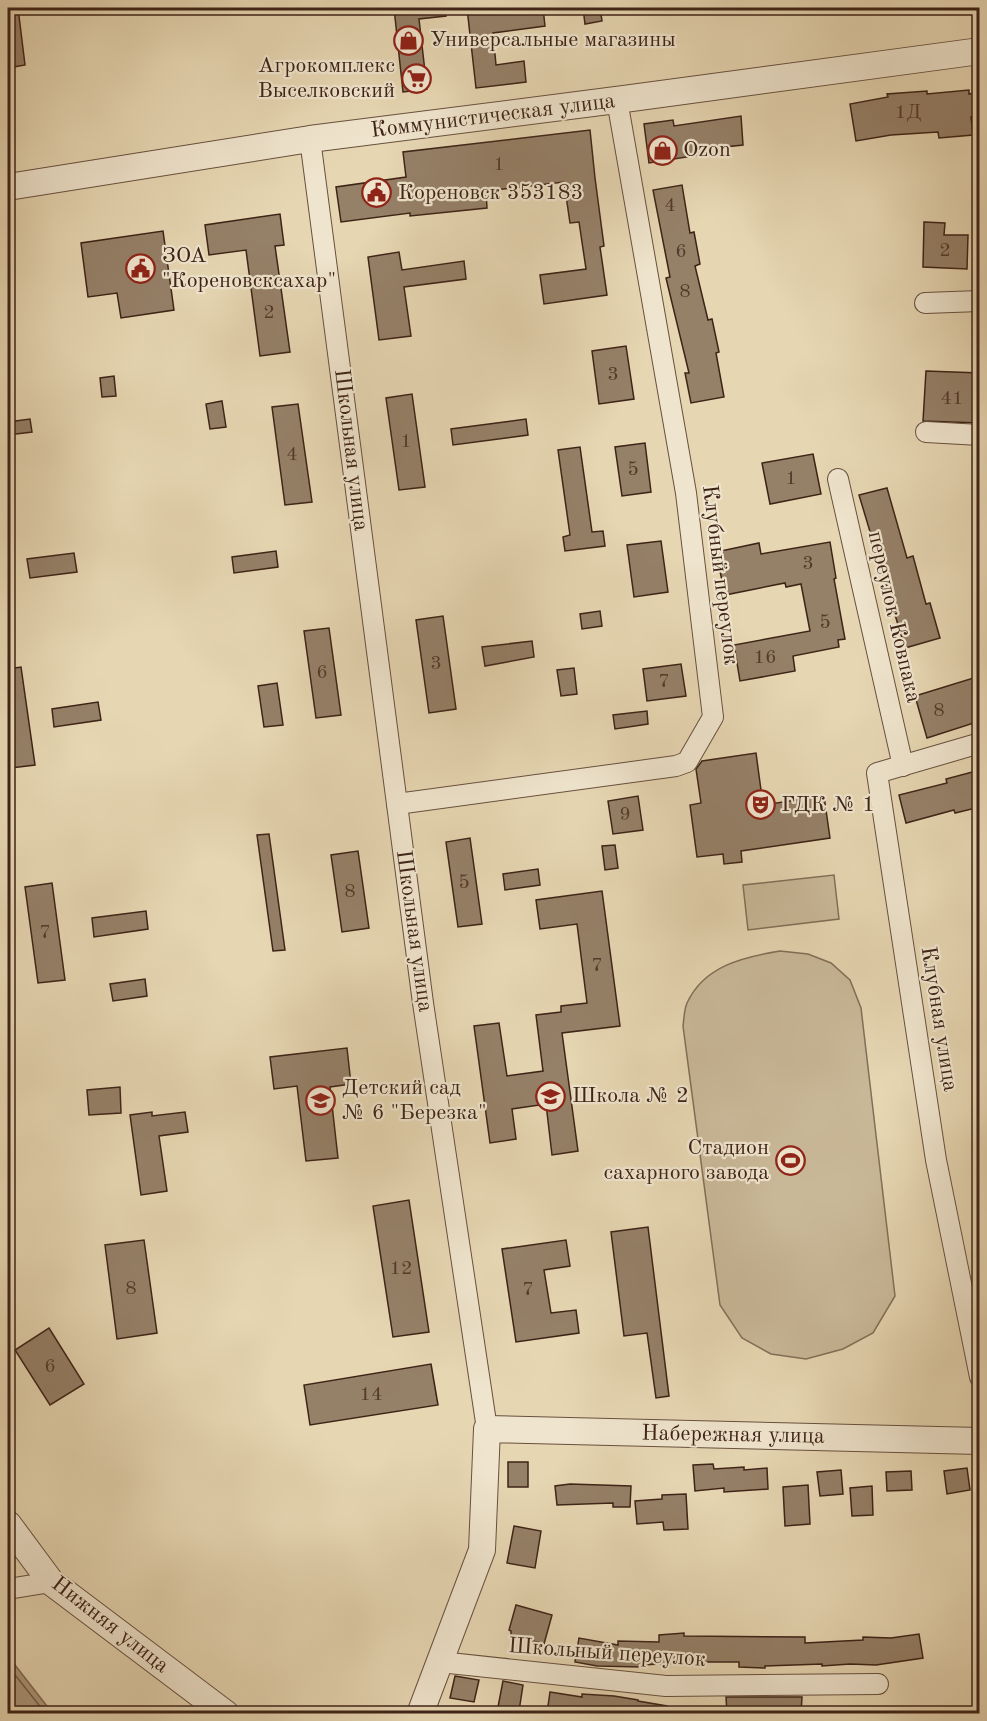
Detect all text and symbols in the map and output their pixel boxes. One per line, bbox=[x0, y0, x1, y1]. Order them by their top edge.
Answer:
shop icon: Универсальные магазины bbox=[393, 24, 425, 56]
place label: Универсальные магазины bbox=[430, 29, 676, 51]
place label: Агрокомплекс Выселковский bbox=[258, 55, 395, 102]
supermarket icon: Агрокомплекс Выселковский bbox=[400, 63, 432, 95]
street label: Коммунистическая улица bbox=[370, 90, 617, 142]
house number: 1Д bbox=[895, 103, 921, 123]
shop icon: Ozon bbox=[646, 134, 678, 166]
place label: Ozon bbox=[683, 139, 731, 161]
house number: 1 bbox=[493, 155, 505, 175]
public building icon: Кореновск 353183 bbox=[361, 177, 393, 209]
place label: Кореновск 353183 bbox=[398, 182, 583, 204]
house number: 4 bbox=[664, 196, 676, 216]
house number: 2 bbox=[939, 241, 951, 261]
house number: 6 bbox=[675, 242, 687, 262]
place label: ЗОА "Кореновсксахар" bbox=[162, 245, 336, 292]
public building icon: ЗОА "Кореновсксахар" bbox=[125, 253, 157, 285]
house number: 8 bbox=[679, 282, 691, 302]
house number: 2 bbox=[263, 303, 275, 323]
house number: 3 bbox=[607, 365, 619, 385]
street label: Школьная улица bbox=[330, 368, 372, 532]
house number: 41 bbox=[940, 389, 964, 409]
house number: 1 bbox=[400, 432, 412, 452]
house number: 4 bbox=[286, 445, 298, 465]
house number: 5 bbox=[627, 460, 639, 480]
house number: 1 bbox=[785, 469, 797, 489]
street label: Клубный переулок bbox=[698, 484, 742, 666]
street label: переулок Ковпака bbox=[864, 529, 925, 705]
house number: 3 bbox=[802, 554, 814, 574]
house number: 5 bbox=[819, 613, 831, 633]
house number: 16 bbox=[753, 648, 777, 668]
house number: 3 bbox=[430, 654, 442, 674]
house number: 6 bbox=[316, 663, 328, 683]
house number: 7 bbox=[658, 672, 670, 692]
house number: 8 bbox=[933, 701, 945, 721]
theatre icon: ГДК № 1 bbox=[744, 789, 776, 821]
place label: ГДК № 1 bbox=[781, 794, 875, 816]
house number: 9 bbox=[619, 805, 631, 825]
street label: Школьная улица bbox=[392, 849, 436, 1013]
house number: 5 bbox=[458, 873, 470, 893]
house number: 8 bbox=[344, 882, 356, 902]
house number: 7 bbox=[39, 923, 51, 943]
street label: Клубная улица bbox=[917, 945, 961, 1093]
house number: 7 bbox=[591, 956, 603, 976]
place label: Детский сад № 6 "Березка" bbox=[342, 1077, 487, 1124]
school or university icon: Школа № 2 bbox=[535, 1080, 567, 1112]
school or university icon: Детский сад № 6 "Березка" bbox=[305, 1085, 337, 1117]
place label: Школа № 2 bbox=[572, 1085, 689, 1107]
place label: Стадион сахарного завода bbox=[603, 1137, 769, 1184]
sports icon: Стадион сахарного завода bbox=[774, 1145, 806, 1177]
house number: 12 bbox=[389, 1259, 413, 1279]
house number: 8 bbox=[125, 1279, 137, 1299]
house number: 7 bbox=[522, 1280, 534, 1300]
house number: 6 bbox=[44, 1357, 56, 1377]
house number: 14 bbox=[359, 1385, 383, 1405]
street label: Набережная улица bbox=[641, 1422, 825, 1448]
street label: Нижняя улица bbox=[47, 1573, 173, 1678]
street label: Школьный переулок bbox=[507, 1635, 707, 1671]

